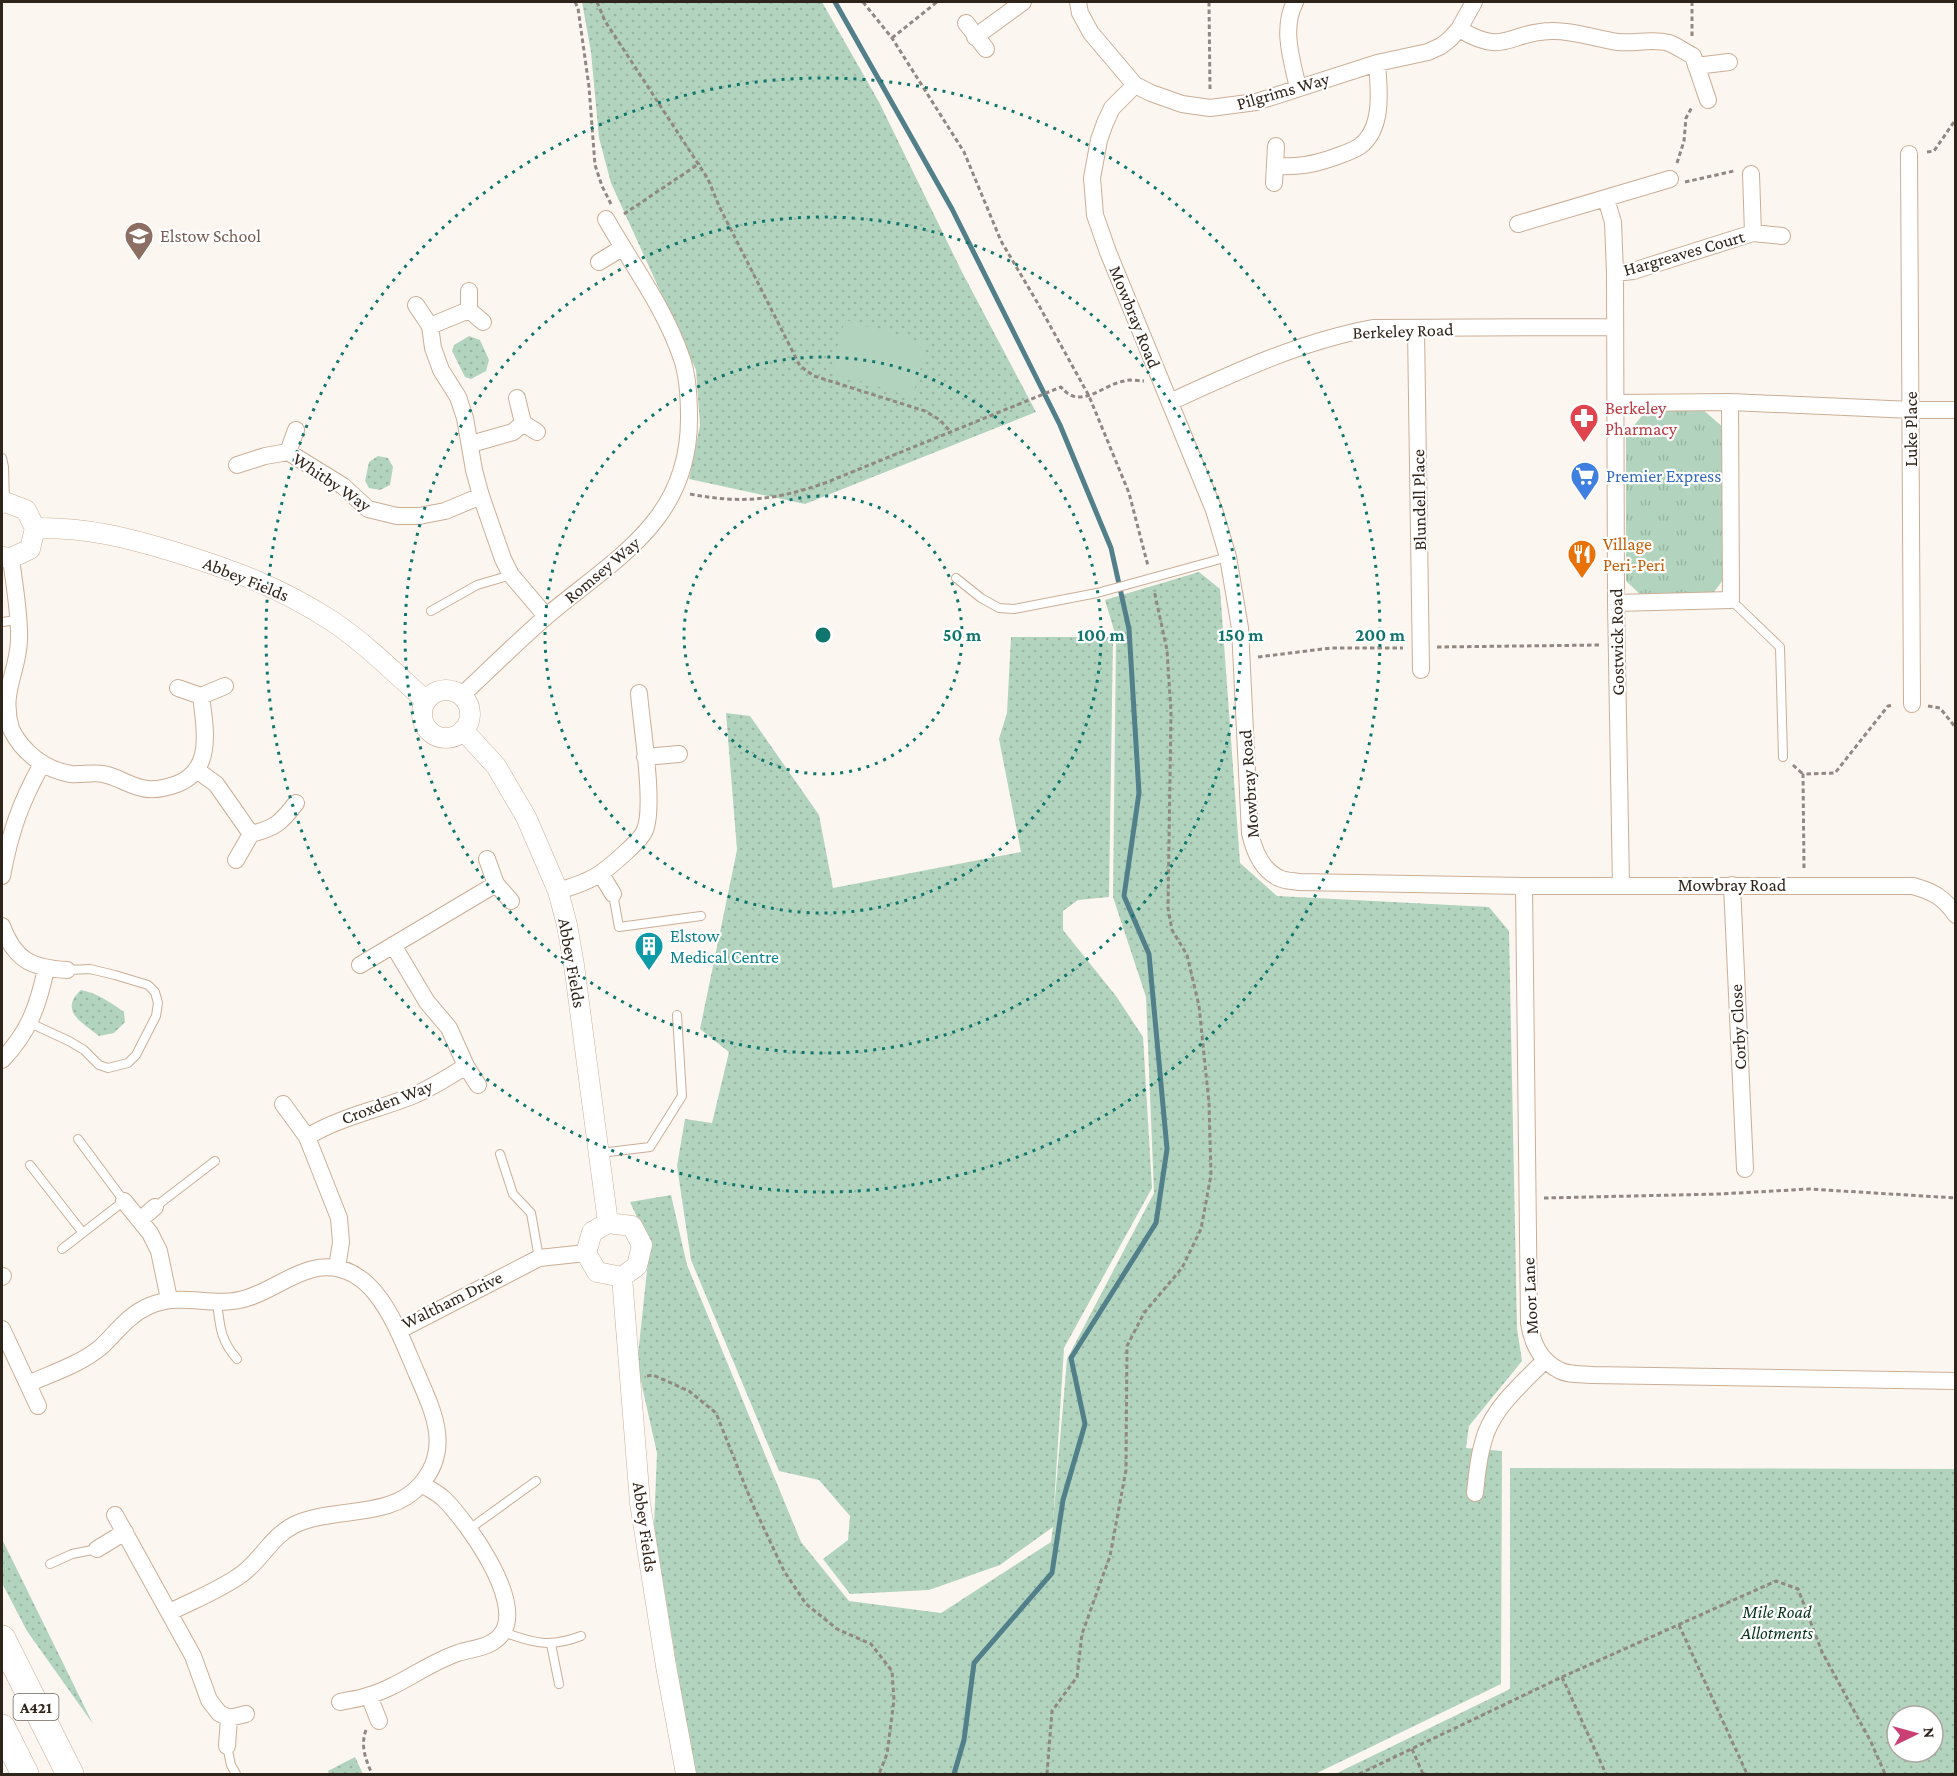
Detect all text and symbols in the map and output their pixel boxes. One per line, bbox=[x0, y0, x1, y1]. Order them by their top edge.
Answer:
street label: Pilgrims Way bbox=[1234, 68, 1332, 114]
school or university icon: Elstow School bbox=[123, 220, 155, 262]
place label: Elstow School bbox=[160, 226, 261, 246]
street label: Hargreaves Court bbox=[1621, 226, 1748, 280]
street label: Mowbray Road bbox=[1105, 263, 1165, 372]
street label: Berkeley Road bbox=[1352, 319, 1454, 343]
street label: Luke Place bbox=[1901, 391, 1921, 467]
place label: Berkeley Pharmacy bbox=[1605, 398, 1678, 439]
pharmacy icon: Berkeley Pharmacy bbox=[1568, 402, 1600, 444]
street label: Whitby Way bbox=[289, 449, 375, 516]
street label: Blundell Place bbox=[1408, 449, 1430, 551]
supermarket icon: Premier Express bbox=[1569, 460, 1601, 502]
place label: Premier Express bbox=[1606, 466, 1721, 486]
street label: Romsey Way bbox=[560, 532, 644, 607]
place label: Village Peri-Peri bbox=[1603, 534, 1665, 575]
restaurant icon: Village Peri-Peri bbox=[1566, 538, 1598, 580]
street label: Abbey Fields bbox=[200, 553, 292, 605]
street label: Gostwick Road bbox=[1606, 588, 1628, 696]
centre of rings bbox=[813, 625, 833, 645]
text: 50 m bbox=[943, 625, 982, 645]
text: 100 m bbox=[1077, 625, 1125, 645]
text: 150 m bbox=[1218, 625, 1264, 645]
text: 200 m bbox=[1355, 625, 1406, 645]
street label: Mowbray Road bbox=[1235, 729, 1263, 839]
street label: Mowbray Road bbox=[1678, 875, 1787, 895]
street label: Abbey Fields bbox=[554, 917, 590, 1009]
place label: Elstow Medical Centre bbox=[670, 926, 779, 967]
building icon: Elstow Medical Centre bbox=[633, 930, 665, 972]
street label: Corby Close bbox=[1726, 983, 1750, 1070]
street label: Croxden Way bbox=[339, 1075, 436, 1129]
street label: Moor Lane bbox=[1518, 1257, 1542, 1335]
street label: Waltham Drive bbox=[398, 1267, 506, 1333]
street label: Abbey Fields bbox=[629, 1481, 661, 1573]
park label: Mile Road Allotments bbox=[1740, 1602, 1813, 1643]
road number: A421 bbox=[14, 1694, 58, 1720]
north arrow bbox=[1885, 1704, 1945, 1764]
text: N bbox=[1921, 1727, 1938, 1739]

